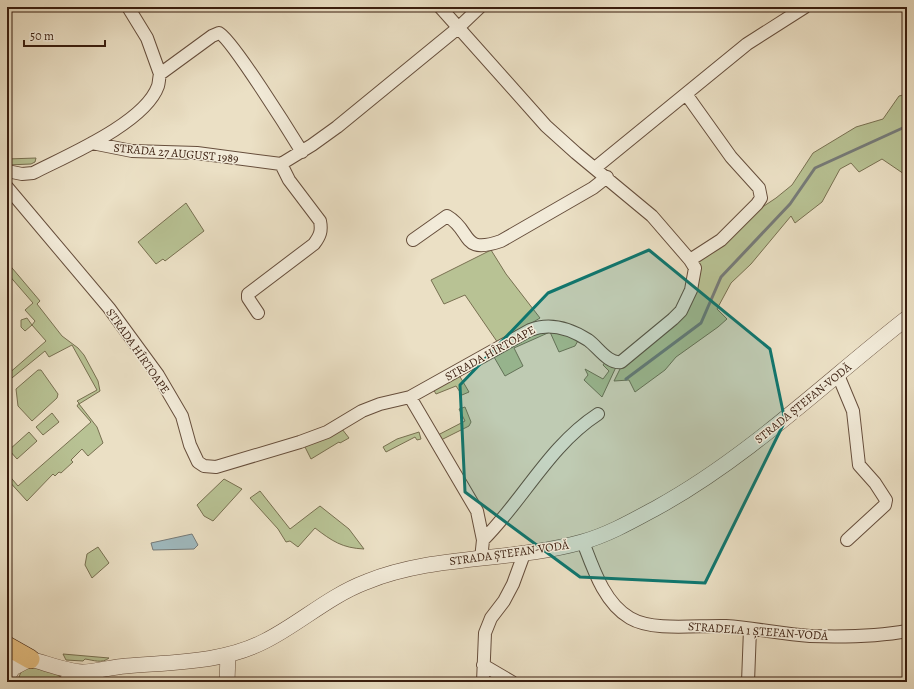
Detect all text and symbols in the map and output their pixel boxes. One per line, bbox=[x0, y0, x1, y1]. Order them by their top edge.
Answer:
scale bar bbox=[24, 22, 105, 48]
text: 50 m bbox=[30, 28, 54, 44]
street label: STRADA 27 AUGUST 1989 bbox=[113, 140, 239, 166]
street label: STRADA HÎRTOAPE bbox=[102, 305, 174, 397]
street label: STRADA HÎRTOAPE bbox=[442, 322, 538, 384]
street label: STRADA ȘTEFAN-VODĂ bbox=[751, 358, 856, 447]
street label: STRADA ȘTEFAN-VODĂ bbox=[448, 537, 571, 569]
street label: STRADELA 1 ȘTEFAN-VODĂ bbox=[687, 618, 830, 644]

